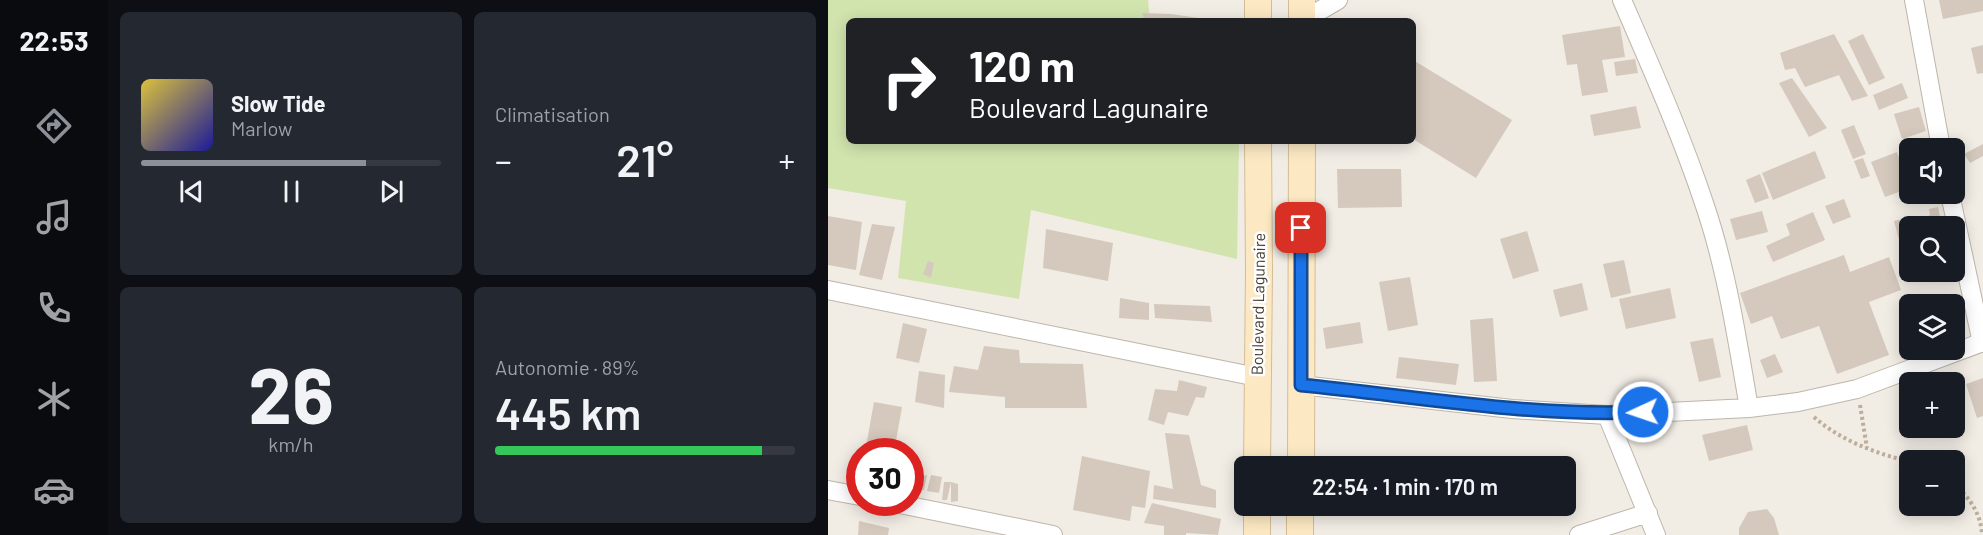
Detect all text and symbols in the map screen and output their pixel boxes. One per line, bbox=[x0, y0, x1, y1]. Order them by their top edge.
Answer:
text: 22:53 bbox=[19, 24, 89, 56]
text: 120 m bbox=[969, 40, 1075, 90]
icon: right bbox=[870, 42, 948, 120]
text: Slow Tide bbox=[231, 90, 326, 116]
text: Boulevard Lagunaire bbox=[969, 91, 1209, 123]
text: Climatisation bbox=[495, 102, 610, 126]
icon: directions bbox=[33, 105, 75, 147]
text: Marlow bbox=[231, 116, 292, 140]
text: 21° bbox=[616, 132, 674, 186]
map controls bbox=[1899, 138, 1965, 516]
button: sound bbox=[1899, 138, 1965, 204]
text: − bbox=[495, 140, 512, 180]
text: + bbox=[778, 140, 795, 180]
icon: previous bbox=[175, 175, 208, 208]
icon: pause bbox=[275, 175, 308, 208]
icon: next bbox=[375, 175, 408, 208]
icon: music bbox=[33, 196, 75, 238]
pin bbox=[1275, 202, 1326, 253]
icon: arrive bbox=[1284, 211, 1317, 244]
button: search bbox=[1899, 216, 1965, 282]
street label: Boulevard Lagunaire bbox=[1247, 233, 1268, 375]
icon: phone bbox=[33, 287, 75, 329]
button: layers bbox=[1899, 294, 1965, 360]
text: 26 bbox=[248, 346, 334, 440]
text: Autonomie · 89% bbox=[495, 355, 640, 379]
button: + bbox=[1899, 372, 1965, 438]
icon: climate bbox=[33, 378, 75, 420]
position arrow bbox=[1611, 380, 1675, 444]
text: 445 km bbox=[495, 385, 641, 439]
text: km/h bbox=[268, 432, 314, 456]
speed limit sign: 30 bbox=[846, 438, 924, 516]
button: − bbox=[1899, 450, 1965, 516]
icon: car bbox=[33, 469, 75, 511]
text: 22:54 · 1 min · 170 m bbox=[1312, 473, 1498, 499]

